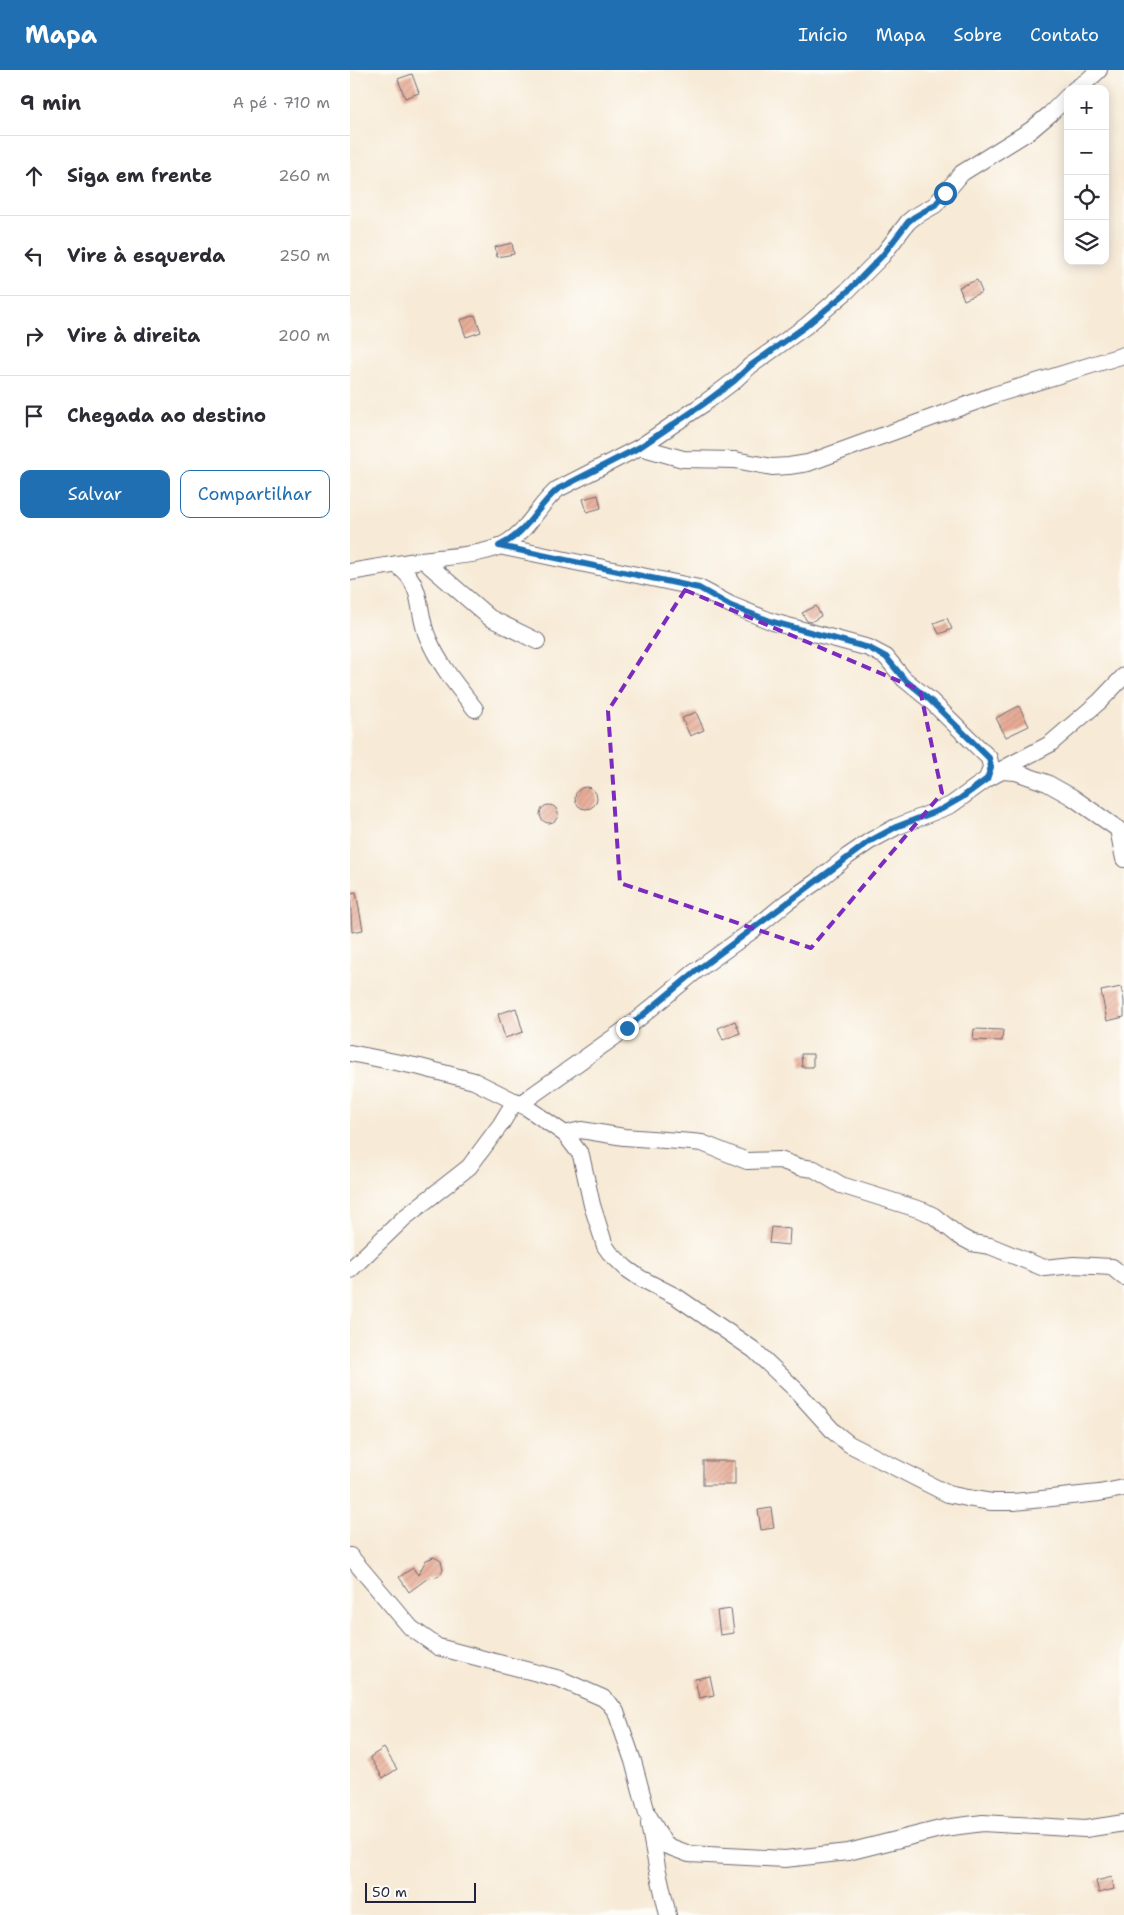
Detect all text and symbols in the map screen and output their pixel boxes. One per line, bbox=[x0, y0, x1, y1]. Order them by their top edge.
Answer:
text: Mapa bbox=[25, 19, 97, 51]
text: Início bbox=[798, 23, 848, 47]
text: Mapa bbox=[876, 23, 925, 47]
text: Sobre bbox=[953, 23, 1002, 47]
text: Contato bbox=[1030, 23, 1099, 47]
map controls bbox=[1064, 85, 1109, 265]
button: + bbox=[1064, 85, 1109, 130]
text: 9 min bbox=[20, 89, 81, 117]
text: A pé · 710 m bbox=[232, 92, 330, 113]
button: − bbox=[1064, 130, 1109, 175]
icon: ahead bbox=[20, 162, 48, 190]
text: Siga em frente bbox=[67, 163, 212, 188]
text: 260 m bbox=[278, 165, 330, 186]
button: locate bbox=[1064, 175, 1109, 220]
route start bbox=[934, 182, 957, 205]
button: layers bbox=[1064, 220, 1109, 265]
icon: left bbox=[20, 242, 48, 270]
text: Vire à esquerda bbox=[67, 243, 225, 268]
text: 250 m bbox=[279, 245, 330, 266]
icon: right bbox=[20, 322, 48, 350]
text: Vire à direita bbox=[67, 323, 200, 348]
text: 200 m bbox=[278, 325, 330, 346]
icon: arrive bbox=[20, 402, 48, 430]
text: Chegada ao destino bbox=[67, 403, 266, 428]
button: Salvar bbox=[20, 470, 170, 518]
button: Compartilhar bbox=[180, 470, 330, 518]
route end bbox=[616, 1017, 639, 1040]
scale bar bbox=[365, 1880, 476, 1903]
text: 50 m bbox=[372, 1883, 407, 1901]

